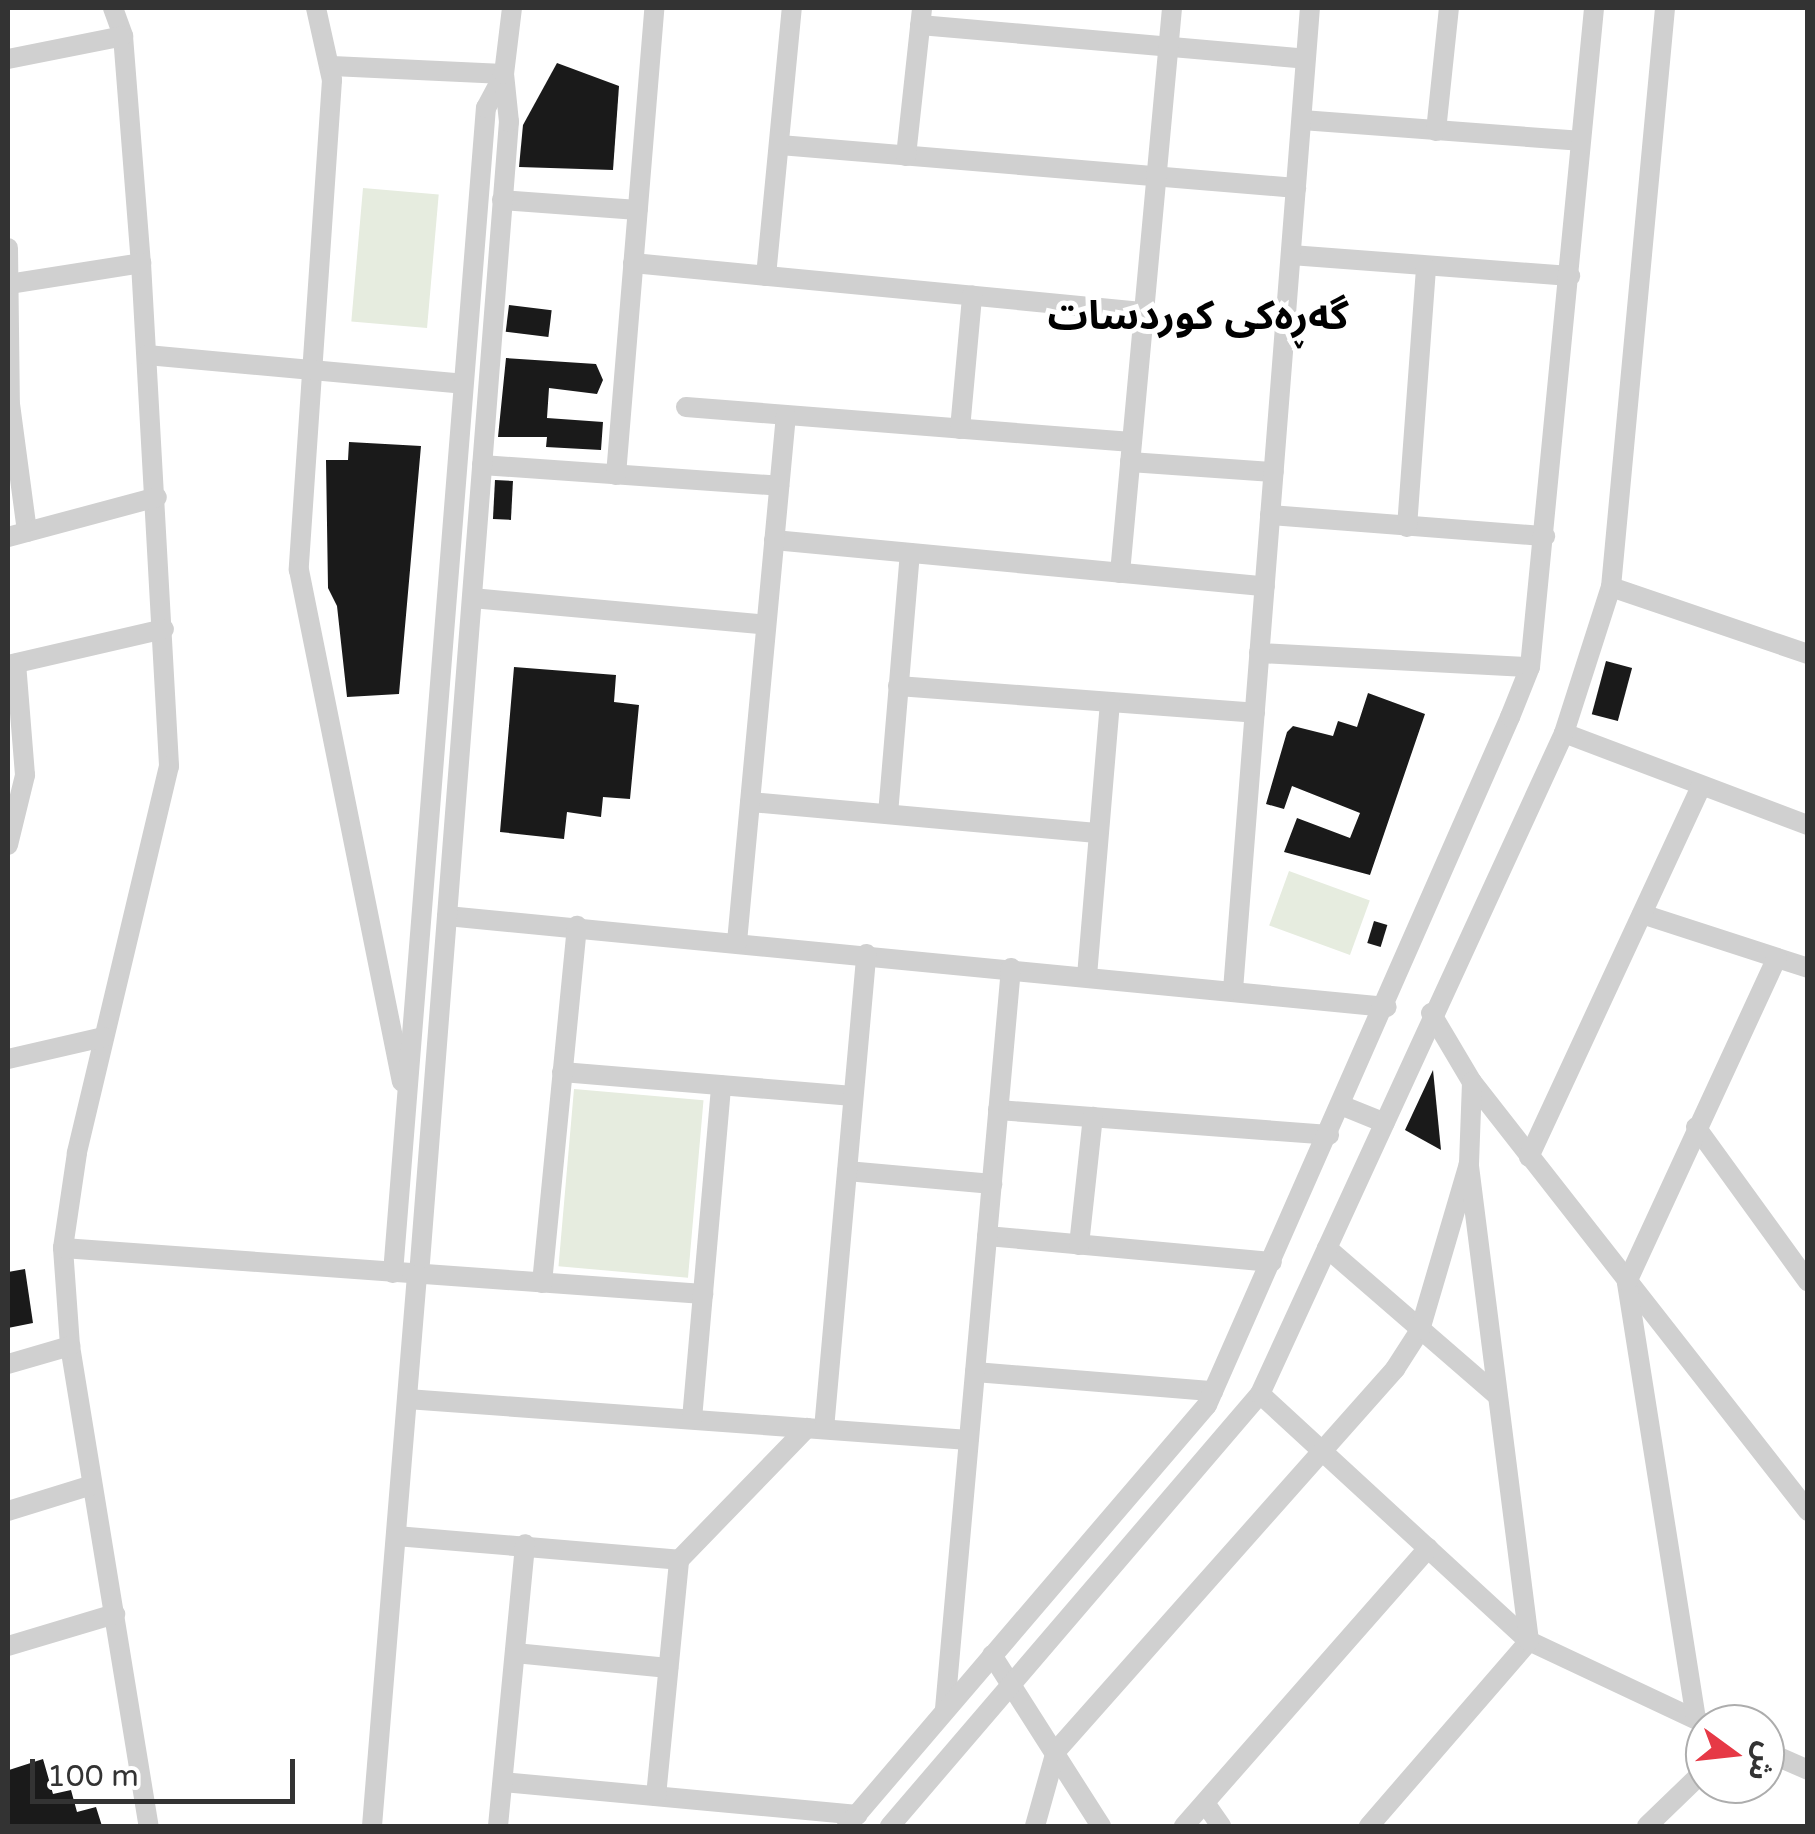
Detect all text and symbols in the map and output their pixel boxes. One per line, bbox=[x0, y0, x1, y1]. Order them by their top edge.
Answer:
district label: گەڕەکی کوردسات bbox=[1047, 292, 1349, 340]
north arrow bbox=[1685, 1704, 1785, 1804]
text: ش bbox=[1741, 1738, 1783, 1784]
scale bar bbox=[35, 1739, 300, 1801]
text: 100 m bbox=[47, 1758, 139, 1795]

